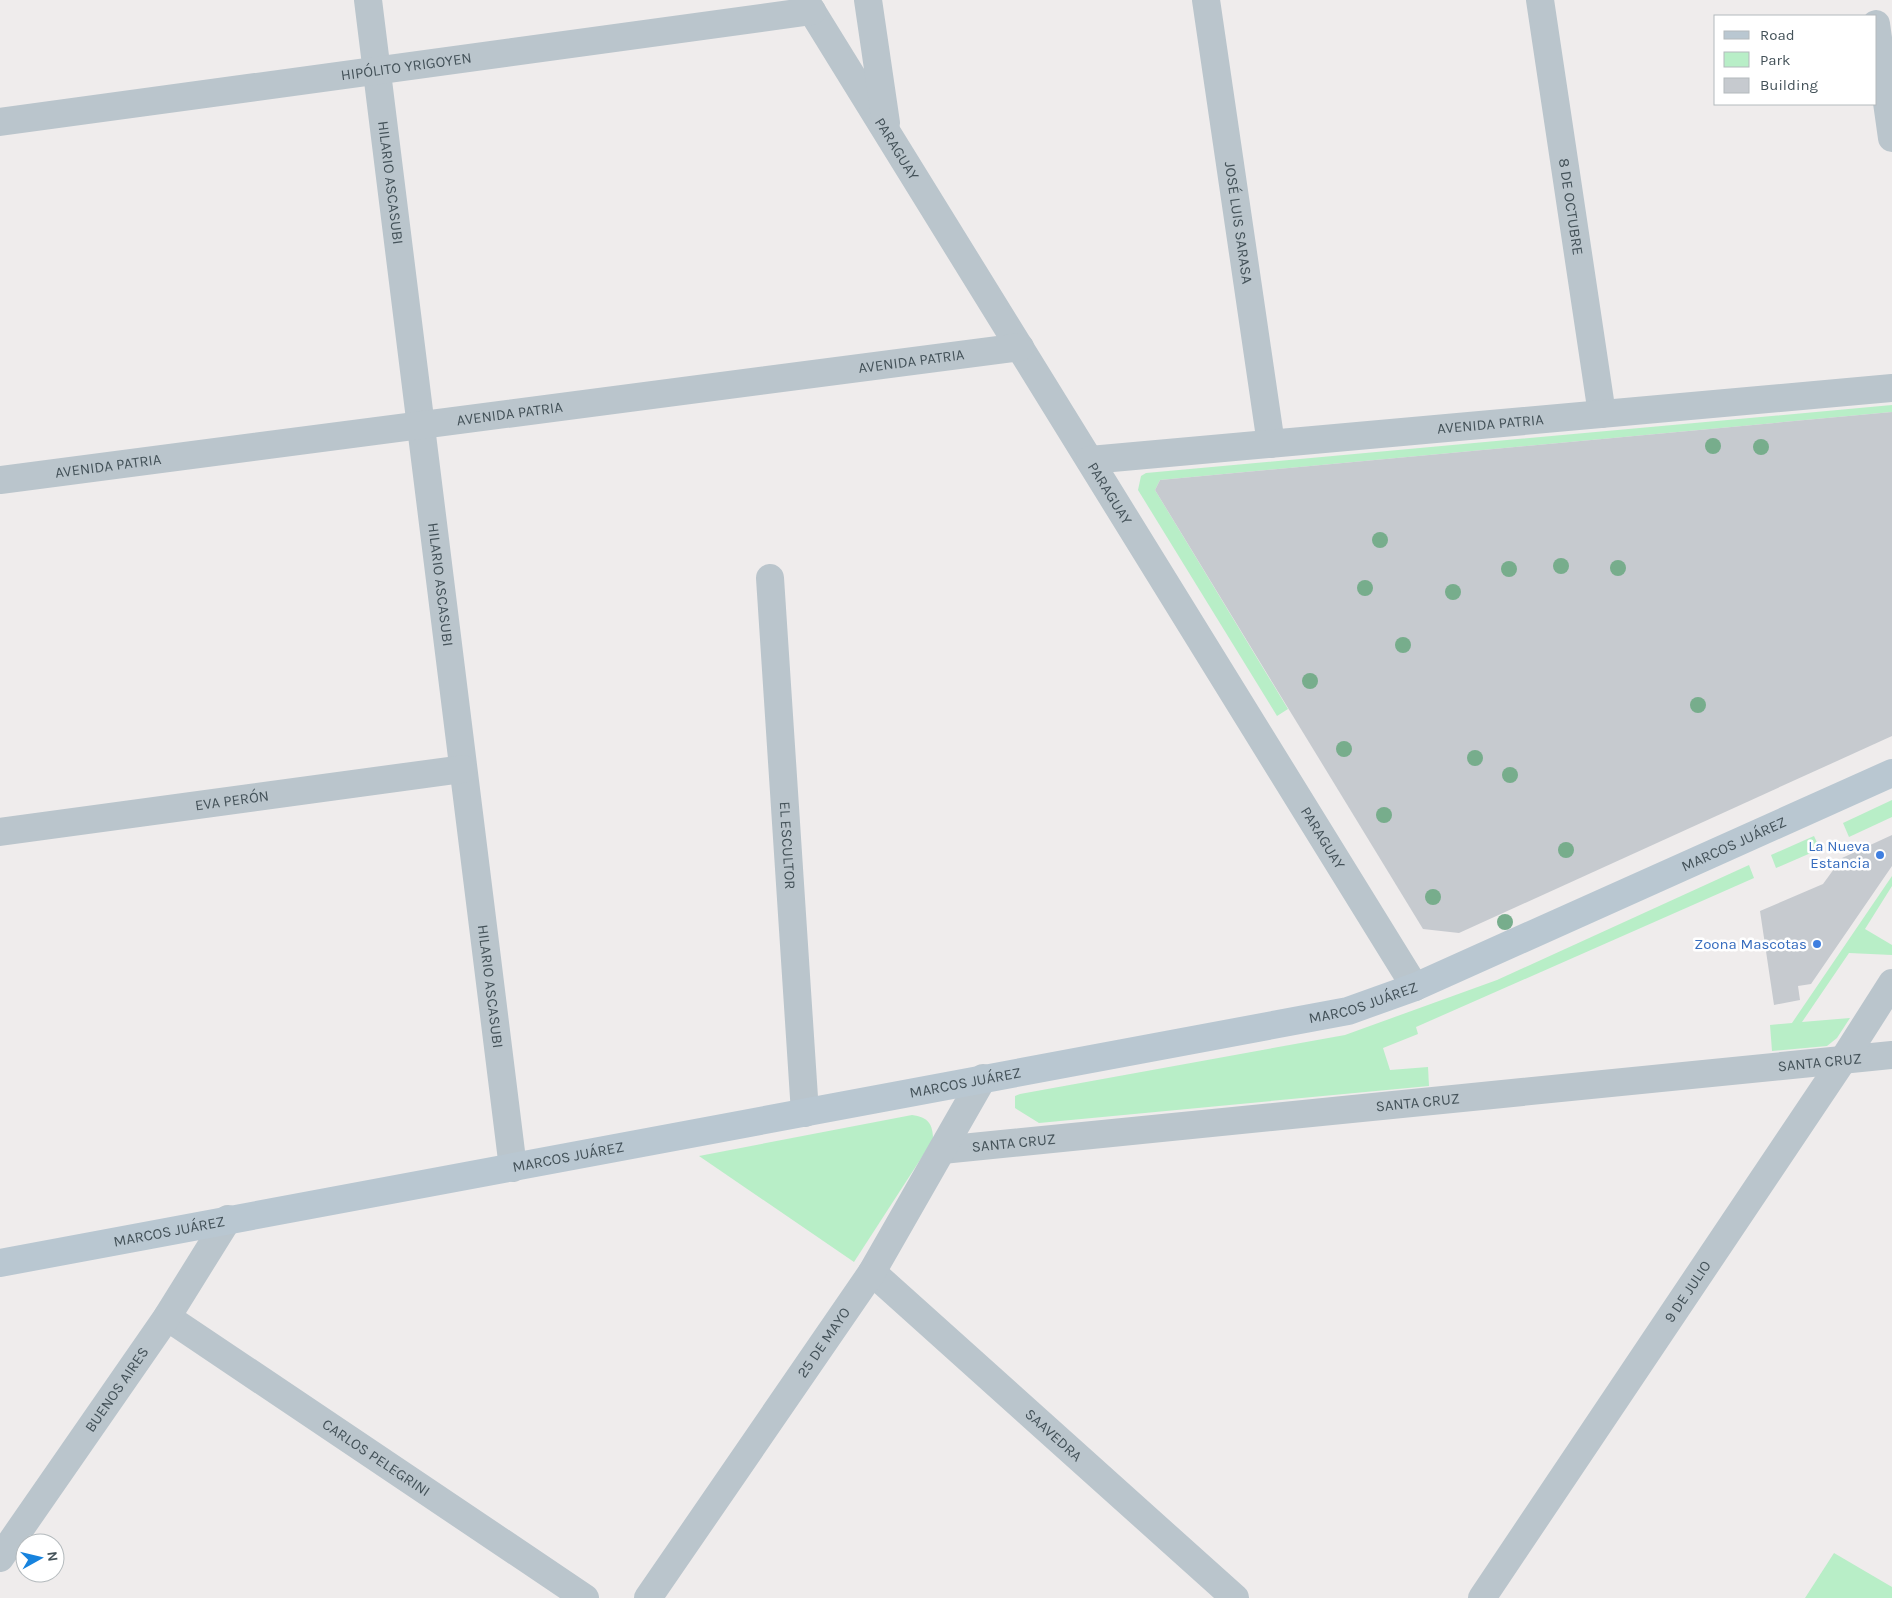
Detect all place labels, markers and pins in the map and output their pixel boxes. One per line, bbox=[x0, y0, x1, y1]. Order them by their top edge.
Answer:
place label: La Nueva Estancia bbox=[1808, 837, 1870, 872]
marker: La Nueva Estancia bbox=[1874, 849, 1886, 861]
place label: Zoona Mascotas bbox=[1694, 935, 1807, 953]
marker: Zoona Mascotas bbox=[1811, 938, 1823, 950]

